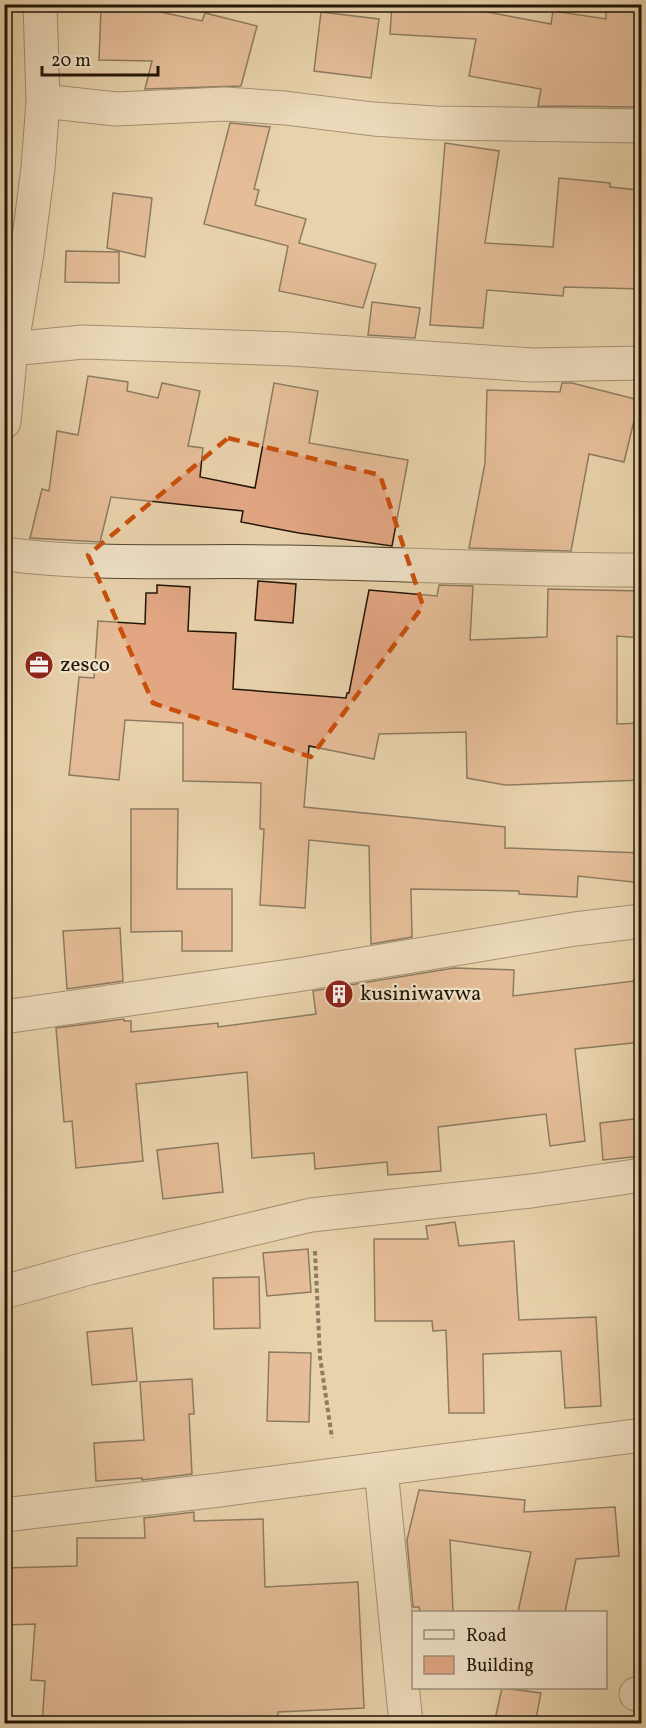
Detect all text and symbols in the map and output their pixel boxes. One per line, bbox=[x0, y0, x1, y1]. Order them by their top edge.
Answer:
scale bar bbox=[42, 39, 158, 77]
text: 20 m bbox=[51, 49, 91, 74]
office icon: zesco bbox=[23, 649, 55, 681]
place label: zesco bbox=[60, 651, 110, 680]
building icon: kusiniwavwa bbox=[323, 978, 355, 1010]
place label: kusiniwavwa bbox=[360, 980, 481, 1009]
legend bbox=[412, 1611, 607, 1689]
text: Road bbox=[466, 1624, 507, 1649]
text: Building bbox=[466, 1654, 534, 1679]

